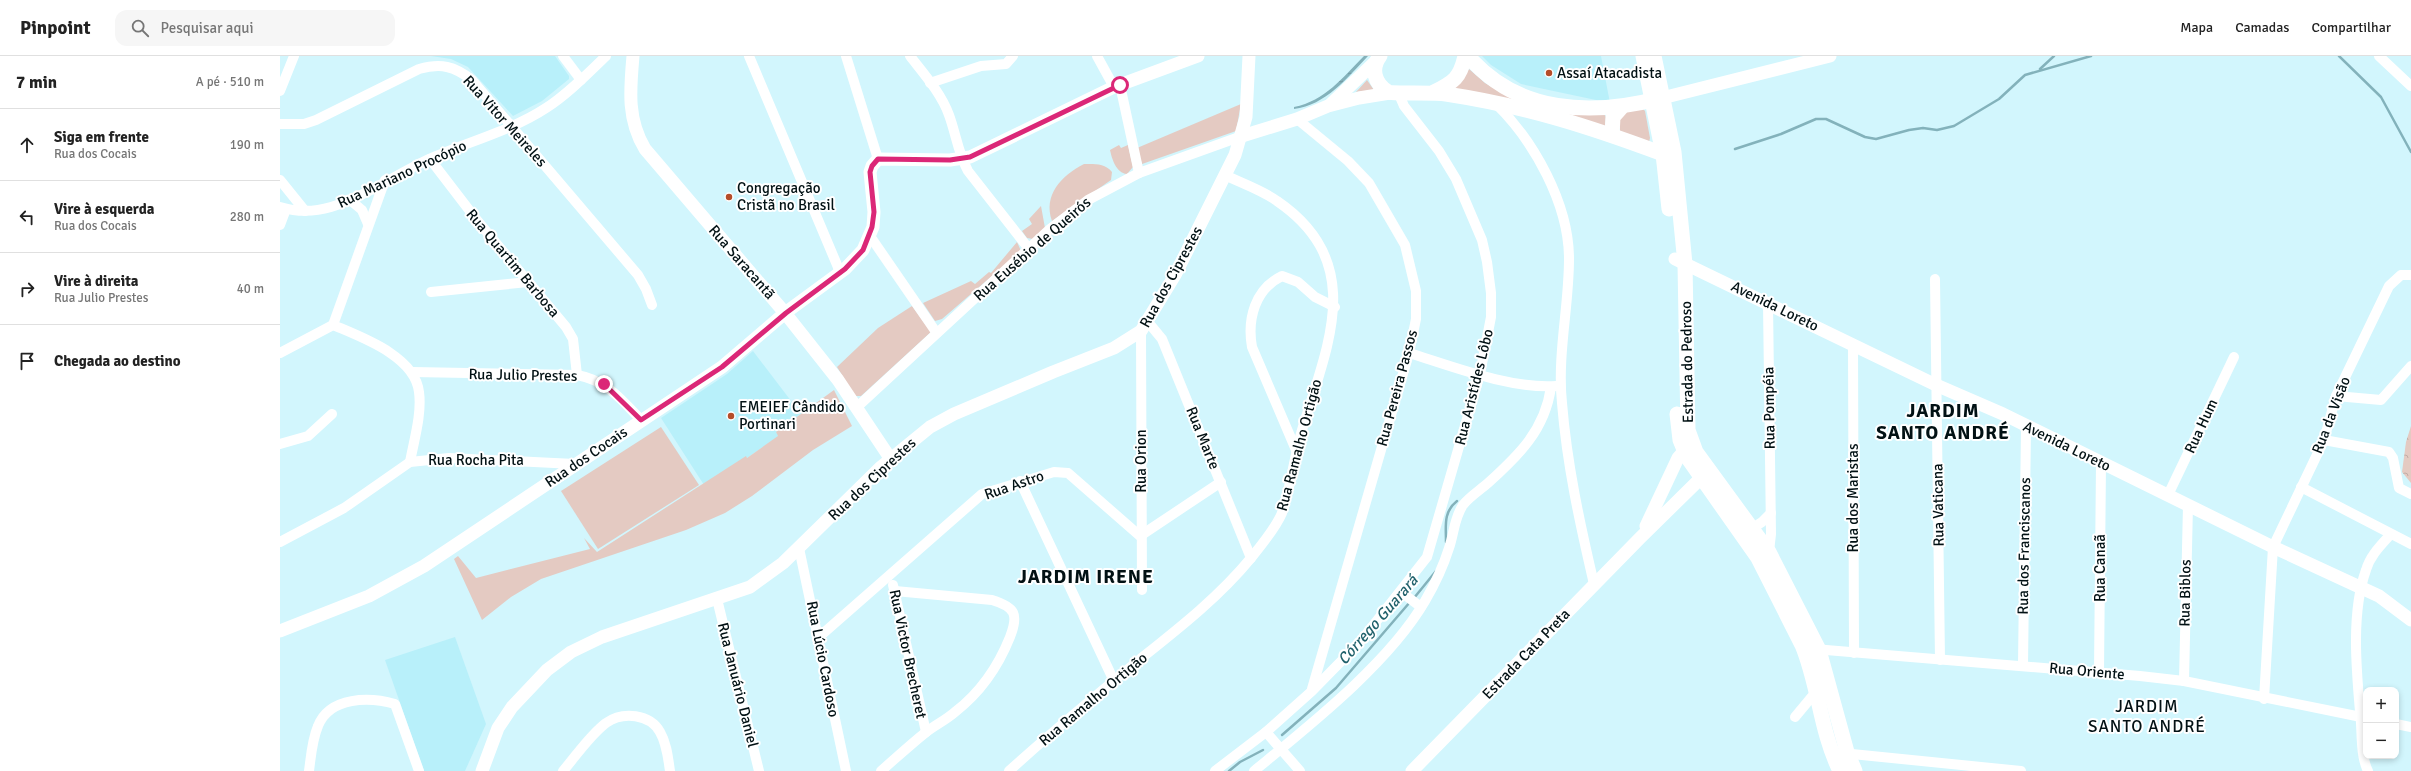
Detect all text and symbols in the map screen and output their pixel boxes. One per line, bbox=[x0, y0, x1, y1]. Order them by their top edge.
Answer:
search box bbox=[115, 10, 395, 46]
text: Pinpoint bbox=[20, 16, 91, 40]
icon: search bbox=[129, 17, 151, 39]
text: Pesquisar aqui bbox=[161, 19, 254, 37]
text: Mapa bbox=[2180, 19, 2213, 36]
text: Camadas bbox=[2235, 19, 2289, 36]
text: Compartilhar bbox=[2311, 19, 2391, 36]
place label: Assaí Atacadista bbox=[1557, 64, 1662, 82]
marker: Assaí Atacadista bbox=[1544, 68, 1554, 78]
text: 7 min bbox=[16, 72, 57, 93]
street label: Rua Vitor Meireles bbox=[459, 72, 551, 171]
text: A pé · 510 m bbox=[196, 74, 264, 90]
route start bbox=[1111, 76, 1129, 94]
text: Siga em frente bbox=[54, 128, 149, 146]
icon: ahead bbox=[16, 134, 38, 156]
street label: Rua Mariano Procópio bbox=[335, 136, 469, 212]
text: 190 m bbox=[230, 137, 264, 153]
text: Rua dos Cocais bbox=[54, 146, 137, 162]
place label: Congregação Cristã no Brasil bbox=[737, 179, 835, 214]
marker: Congregação Cristã no Brasil bbox=[724, 192, 734, 202]
street label: Rua Eusébio de Queirós bbox=[970, 193, 1095, 305]
text: Vire à esquerda bbox=[54, 200, 154, 218]
street label: Rua Quartim Barbosa bbox=[462, 205, 564, 321]
icon: left bbox=[16, 206, 38, 228]
text: 280 m bbox=[230, 209, 264, 225]
text: Rua dos Cocais bbox=[54, 218, 137, 234]
street label: Rua Saracantã bbox=[705, 221, 779, 303]
street label: Rua dos Ciprestes bbox=[1136, 223, 1206, 331]
text: Vire à direita bbox=[54, 272, 138, 290]
street label: Avenida Loreto bbox=[1728, 277, 1822, 335]
icon: right bbox=[16, 278, 38, 300]
text: 40 m bbox=[237, 281, 264, 297]
text: Rua Julio Prestes bbox=[54, 290, 148, 306]
street label: Estrada do Pedroso bbox=[1677, 301, 1697, 423]
street label: Rua Pereira Passos bbox=[1373, 327, 1421, 448]
street label: Rua Aristídes Lôbo bbox=[1451, 327, 1497, 447]
icon: arrive bbox=[16, 350, 38, 372]
text: Chegada ao destino bbox=[54, 352, 181, 370]
street label: Rua Julio Prestes bbox=[468, 365, 578, 385]
street label: Rua Pompéia bbox=[1759, 366, 1779, 450]
street label: Rua da Visão bbox=[2308, 374, 2354, 456]
route end bbox=[595, 375, 613, 393]
street label: Rua Ramalho Ortigão bbox=[1273, 377, 1325, 513]
street label: Rua Hum bbox=[2181, 396, 2221, 456]
place label: EMEIEF Cândido Portinari bbox=[739, 398, 845, 433]
district label: JARDIM SANTO ANDRÉ bbox=[1876, 399, 2010, 445]
street label: Rua Marte bbox=[1182, 404, 1224, 472]
marker: EMEIEF Cândido Portinari bbox=[726, 411, 736, 421]
street label: Avenida Loreto bbox=[2020, 417, 2114, 475]
street label: Rua dos Cocais bbox=[541, 423, 631, 491]
street label: Rua Orion bbox=[1132, 429, 1150, 493]
street label: Rua dos Ciprestes bbox=[825, 434, 920, 524]
street label: Rua dos Maristas bbox=[1844, 443, 1862, 552]
street label: Rua Rocha Pita bbox=[428, 451, 524, 469]
street label: Rua Vaticana bbox=[1928, 463, 1948, 547]
street label: Rua Astro bbox=[982, 466, 1046, 504]
street label: Rua dos Franciscanos bbox=[2014, 477, 2034, 615]
street label: Rua Canaã bbox=[2091, 534, 2109, 602]
street label: Rua Biblos bbox=[2175, 559, 2195, 627]
district label: JARDIM IRENE bbox=[1018, 565, 1154, 589]
water label: Córrego Guarará bbox=[1334, 570, 1423, 669]
street label: Rua Victor Brecheret bbox=[886, 588, 930, 720]
street label: Rua Lúcio Cardoso bbox=[803, 599, 843, 719]
street label: Estrada Cata Preta bbox=[1478, 605, 1574, 703]
street label: Rua Januário Daniel bbox=[714, 621, 762, 749]
street label: Rua Ramalho Ortigão bbox=[1035, 648, 1151, 750]
street label: Rua Oriente bbox=[2048, 659, 2126, 683]
map controls bbox=[2363, 687, 2399, 759]
button: + bbox=[2363, 687, 2399, 723]
district label: JARDIM SANTO ANDRÉ bbox=[2088, 696, 2206, 737]
button: − bbox=[2363, 723, 2399, 759]

